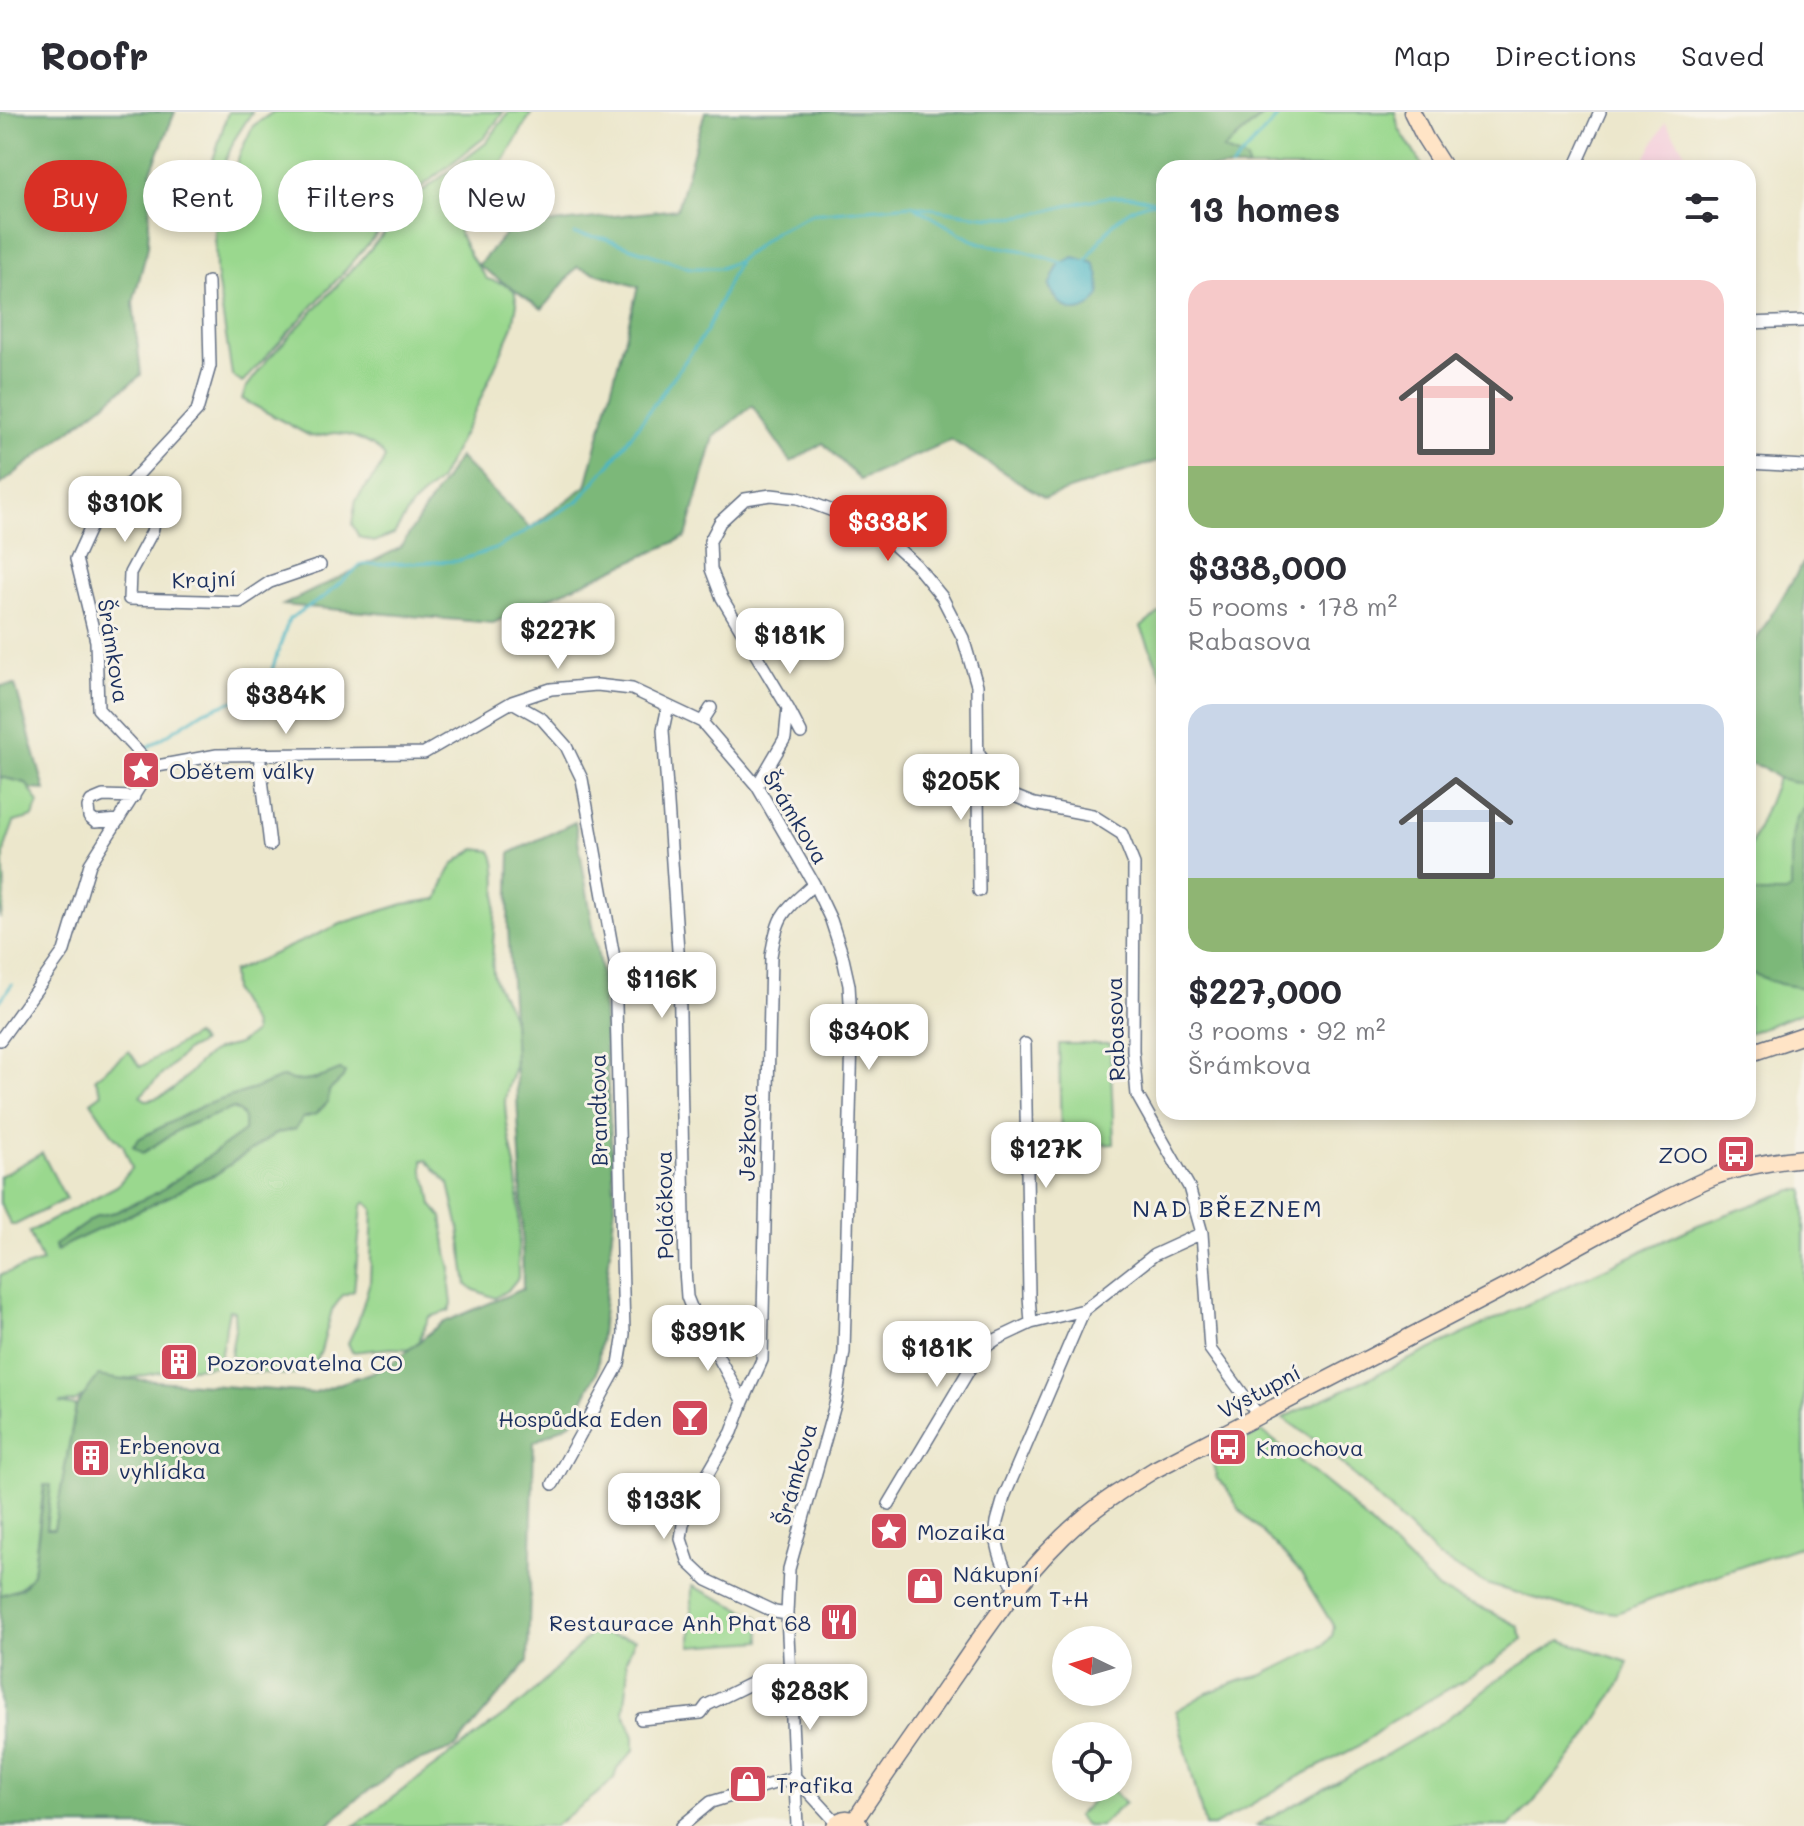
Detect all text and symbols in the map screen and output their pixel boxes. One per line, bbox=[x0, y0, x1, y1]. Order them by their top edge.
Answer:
text: Roofr bbox=[40, 30, 149, 80]
text: Map bbox=[1394, 37, 1451, 73]
text: Directions bbox=[1495, 37, 1637, 73]
text: Saved bbox=[1681, 37, 1764, 73]
chip: Buy bbox=[24, 160, 127, 232]
chip: Rent bbox=[143, 160, 262, 232]
chip: Filters bbox=[278, 160, 423, 232]
chip: New bbox=[439, 160, 555, 232]
text: 13 homes bbox=[1188, 186, 1341, 231]
icon: filters bbox=[1680, 186, 1724, 230]
icon: home bbox=[1384, 332, 1528, 476]
pin: $310K bbox=[69, 476, 181, 544]
text: $310K bbox=[86, 485, 164, 519]
pin: $338K bbox=[832, 495, 944, 563]
text: $338K bbox=[848, 504, 928, 538]
text: $338,000 bbox=[1188, 544, 1347, 589]
street label: Krajní bbox=[171, 563, 237, 595]
text: 5 rooms · 178 m² bbox=[1188, 589, 1397, 623]
street label: Šrámkova bbox=[91, 597, 137, 705]
pin: $227K bbox=[502, 603, 614, 671]
pin: $181K bbox=[734, 608, 846, 676]
text: $227K bbox=[520, 612, 596, 646]
text: $181K bbox=[754, 617, 826, 651]
text: Rabasova bbox=[1188, 623, 1312, 657]
pin: $384K bbox=[230, 668, 342, 736]
text: $384K bbox=[245, 677, 327, 711]
place icon: Obětem války bbox=[120, 749, 162, 791]
pin: $205K bbox=[905, 754, 1017, 822]
place label: Obětem války bbox=[169, 756, 315, 785]
icon: home bbox=[1384, 756, 1528, 900]
text: $205K bbox=[921, 763, 1001, 797]
street label: Šrámkova bbox=[757, 765, 835, 869]
pin: $116K bbox=[606, 952, 718, 1020]
text: $116K bbox=[626, 961, 698, 995]
text: $227,000 bbox=[1188, 968, 1342, 1013]
street label: Rabasova bbox=[1099, 976, 1131, 1082]
pin: $340K bbox=[813, 1004, 925, 1072]
text: $340K bbox=[828, 1013, 910, 1047]
text: 3 rooms · 92 m² bbox=[1188, 1013, 1386, 1047]
text: Šrámkova bbox=[1188, 1047, 1312, 1081]
street label: Brandtova bbox=[583, 1053, 613, 1167]
street label: Ježkova bbox=[732, 1093, 762, 1181]
pin: $127K bbox=[990, 1122, 1102, 1190]
text: $127K bbox=[1009, 1131, 1083, 1165]
bus stop icon: ZOO bbox=[1715, 1133, 1757, 1175]
place label: ZOO bbox=[1658, 1140, 1708, 1169]
street label: Poláčkova bbox=[649, 1150, 679, 1260]
district label: NAD BŘEZNEM bbox=[1132, 1192, 1324, 1223]
pin: $391K bbox=[652, 1305, 764, 1373]
text: $391K bbox=[670, 1314, 746, 1348]
pin: $181K bbox=[881, 1321, 993, 1389]
text: $181K bbox=[901, 1330, 973, 1364]
building icon: Pozorovatelna CO bbox=[158, 1341, 200, 1383]
place label: Pozorovatelna CO bbox=[207, 1348, 403, 1377]
street label: Výstupní bbox=[1213, 1357, 1305, 1425]
bar icon: Hospůdka Eden bbox=[669, 1397, 711, 1439]
place label: Hospůdka Eden bbox=[498, 1404, 662, 1433]
street label: Šrámkova bbox=[767, 1420, 823, 1528]
bus stop icon: Kmochova bbox=[1207, 1426, 1249, 1468]
place label: Erbenova vyhlídka bbox=[119, 1431, 221, 1485]
place label: Kmochova bbox=[1256, 1433, 1364, 1462]
building icon: Erbenova vyhlídka bbox=[70, 1437, 112, 1479]
pin: $133K bbox=[608, 1473, 720, 1541]
text: $133K bbox=[626, 1482, 702, 1516]
place icon: Mozaika bbox=[868, 1510, 910, 1552]
place label: Mozaika bbox=[917, 1517, 1006, 1546]
place label: Nákupní centrum T+H bbox=[953, 1559, 1089, 1613]
shop icon: Nákupní centrum T+H bbox=[904, 1565, 946, 1607]
restaurant icon: Restaurace Anh Phat 68 bbox=[818, 1601, 860, 1643]
place label: Restaurace Anh Phat 68 bbox=[549, 1608, 811, 1637]
north arrow bbox=[1052, 1626, 1132, 1706]
map controls bbox=[1052, 1626, 1132, 1802]
pin: $283K bbox=[754, 1664, 866, 1732]
text: $283K bbox=[770, 1673, 850, 1707]
button: locate bbox=[1052, 1722, 1132, 1802]
shop icon: Trafika bbox=[727, 1763, 769, 1805]
place label: Trafika bbox=[776, 1770, 854, 1799]

